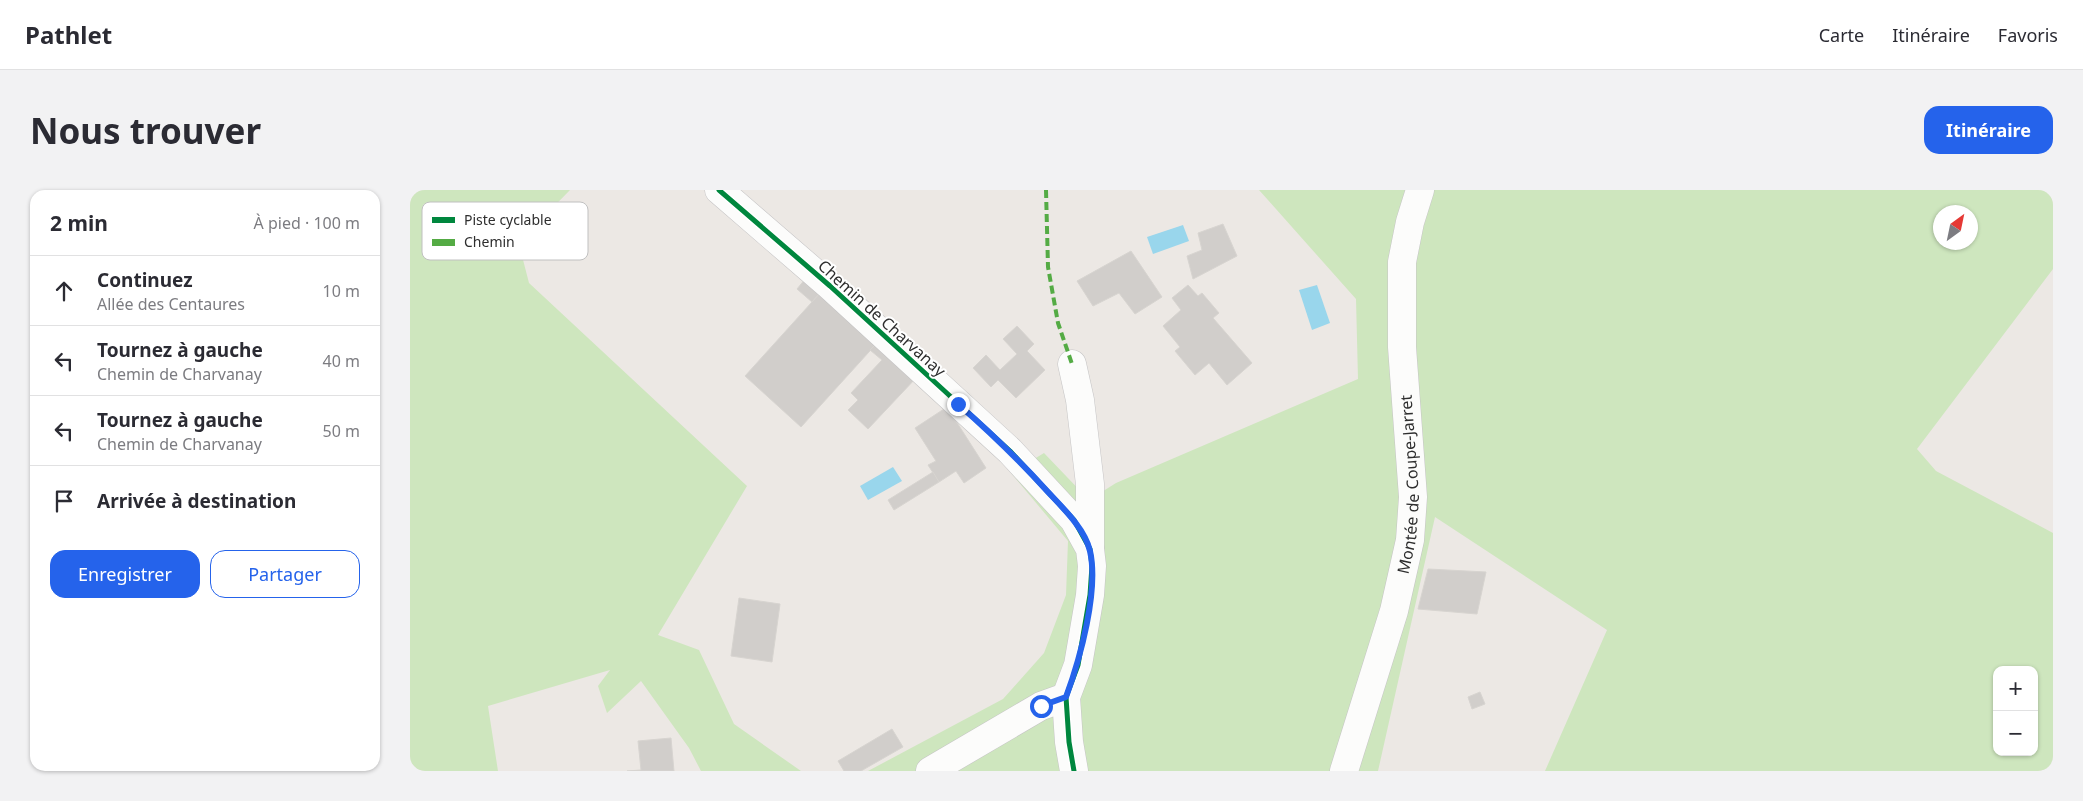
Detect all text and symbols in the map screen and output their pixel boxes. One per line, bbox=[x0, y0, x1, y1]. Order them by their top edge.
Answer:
text: Pathlet bbox=[25, 18, 112, 51]
text: Carte bbox=[1819, 23, 1864, 47]
text: Itinéraire bbox=[1892, 23, 1970, 47]
text: Favoris bbox=[1998, 23, 2058, 47]
button: Itinéraire bbox=[1924, 106, 2053, 154]
text: Nous trouver bbox=[30, 107, 261, 154]
legend bbox=[422, 202, 588, 260]
north arrow bbox=[1933, 205, 1978, 250]
text: 2 min bbox=[50, 209, 108, 237]
text: Piste cyclable bbox=[464, 210, 552, 229]
text: À pied · 100 m bbox=[254, 212, 360, 234]
text: Chemin bbox=[464, 232, 515, 251]
street label: Chemin de Charvanay bbox=[813, 255, 951, 382]
text: Continuez bbox=[97, 267, 193, 293]
icon: ahead bbox=[50, 277, 78, 305]
text: 10 m bbox=[323, 280, 360, 302]
text: Allée des Centaures bbox=[97, 293, 245, 315]
text: Tournez à gauche bbox=[97, 337, 263, 363]
icon: left bbox=[50, 347, 78, 375]
text: 40 m bbox=[323, 350, 360, 372]
text: Chemin de Charvanay bbox=[97, 363, 262, 385]
route end bbox=[947, 393, 970, 416]
street label: Montée de Coupe-Jarret bbox=[1392, 394, 1424, 576]
text: Tournez à gauche bbox=[97, 407, 263, 433]
icon: left bbox=[50, 417, 78, 445]
text: 50 m bbox=[323, 420, 360, 442]
text: Chemin de Charvanay bbox=[97, 433, 262, 455]
icon: arrive bbox=[50, 487, 78, 515]
text: Arrivée à destination bbox=[97, 488, 296, 514]
button: Enregistrer bbox=[50, 550, 200, 598]
button: Partager bbox=[210, 550, 360, 598]
map controls bbox=[1993, 666, 2038, 756]
button: + bbox=[1993, 666, 2038, 711]
route start bbox=[1030, 695, 1053, 718]
button: − bbox=[1993, 711, 2038, 756]

